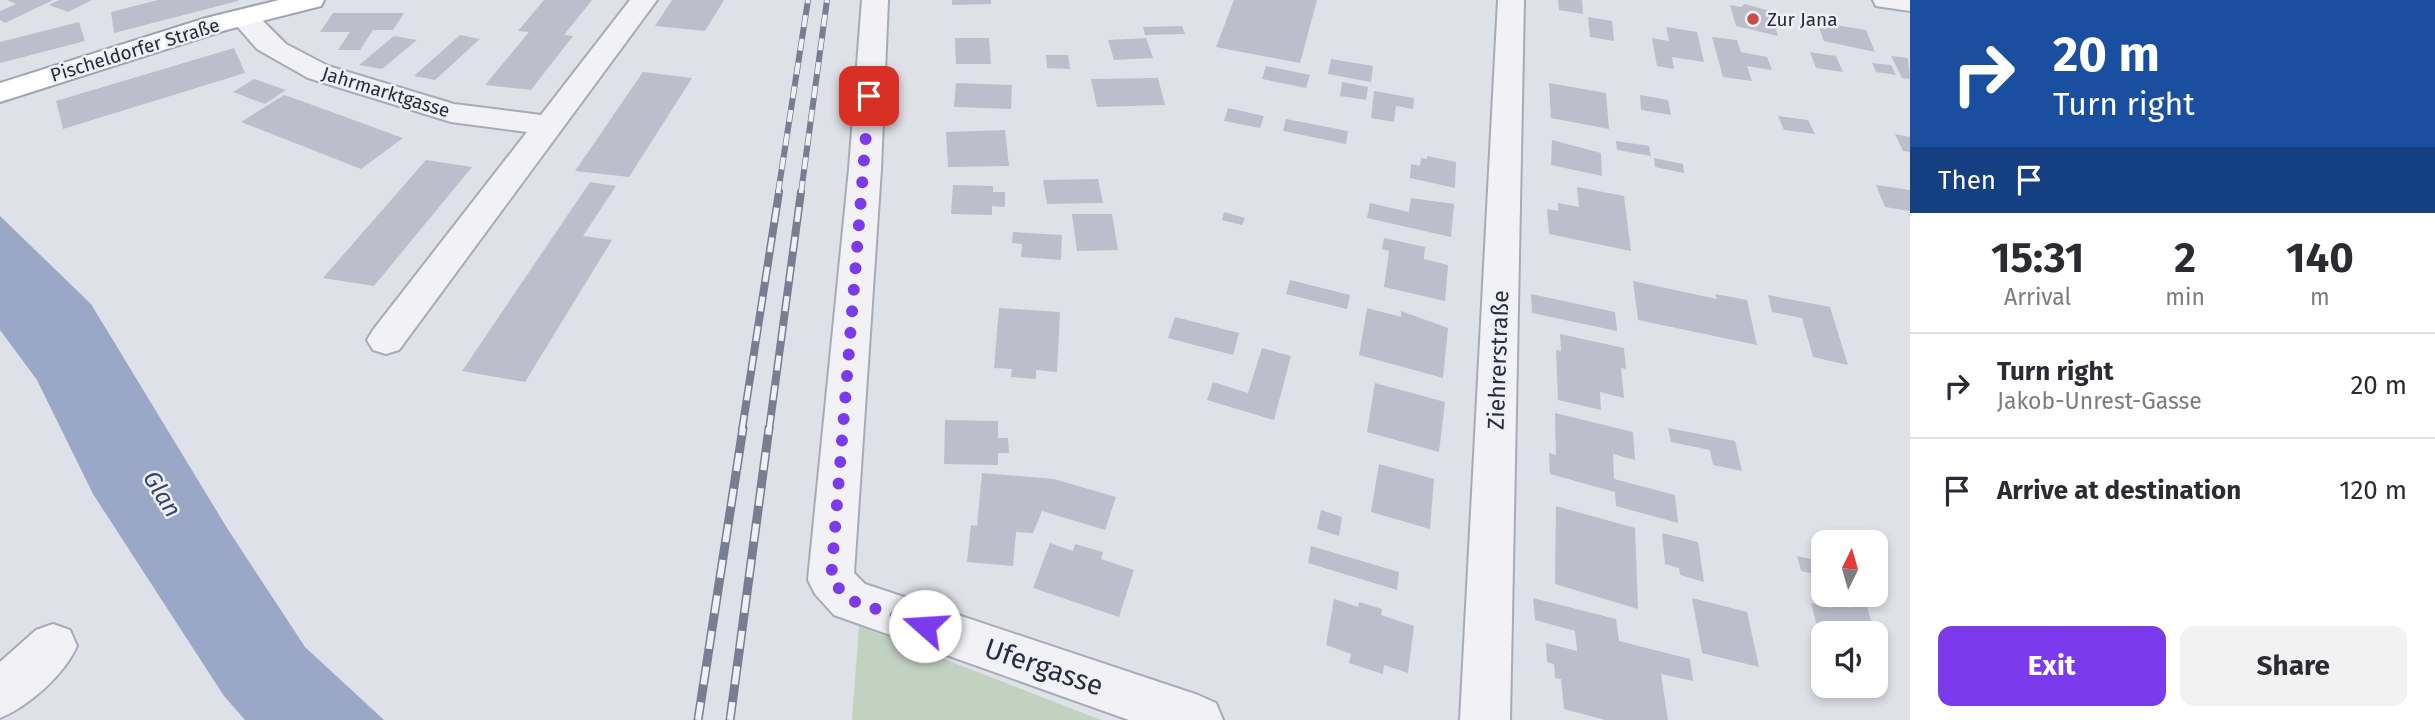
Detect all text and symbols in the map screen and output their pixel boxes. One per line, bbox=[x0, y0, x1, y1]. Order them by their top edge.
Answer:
place label: Zur Jana bbox=[1767, 8, 1838, 31]
marker: Zur Jana bbox=[1745, 11, 1761, 27]
street label: Pischeldorfer Straße bbox=[48, 13, 222, 87]
text: 20 m bbox=[2053, 25, 2160, 84]
icon: right bbox=[1938, 28, 2029, 119]
street label: Jahrmarktgasse bbox=[319, 62, 453, 122]
pin bbox=[839, 66, 899, 126]
icon: arrive bbox=[850, 77, 888, 115]
text: Turn right bbox=[2053, 85, 2195, 123]
icon: arrive bbox=[2010, 161, 2048, 199]
text: Then bbox=[1938, 165, 1996, 196]
text: 15:31 bbox=[1991, 233, 2084, 283]
text: 2 bbox=[2174, 233, 2196, 283]
text: 140 bbox=[2286, 233, 2354, 283]
text: Arrival bbox=[2004, 283, 2071, 311]
text: min bbox=[2165, 283, 2205, 311]
text: m bbox=[2310, 283, 2330, 311]
street label: Ziehrerstraße bbox=[1482, 290, 1514, 430]
text: Turn right bbox=[1997, 356, 2114, 387]
icon: right bbox=[1938, 367, 1976, 405]
text: 20 m bbox=[2350, 370, 2407, 401]
text: Jakob-Unrest-Gasse bbox=[1997, 387, 2202, 415]
water label: Glan bbox=[137, 466, 187, 522]
icon: arrive bbox=[1938, 472, 1976, 510]
text: Arrive at destination bbox=[1997, 475, 2241, 506]
text: 120 m bbox=[2339, 475, 2407, 506]
north arrow bbox=[1811, 530, 1888, 607]
map controls bbox=[1811, 530, 1888, 698]
position arrow bbox=[888, 589, 962, 663]
button: sound bbox=[1811, 621, 1888, 698]
button: Exit bbox=[1938, 626, 2166, 706]
button: Share bbox=[2180, 626, 2407, 706]
street label: Ufergasse bbox=[980, 631, 1108, 703]

